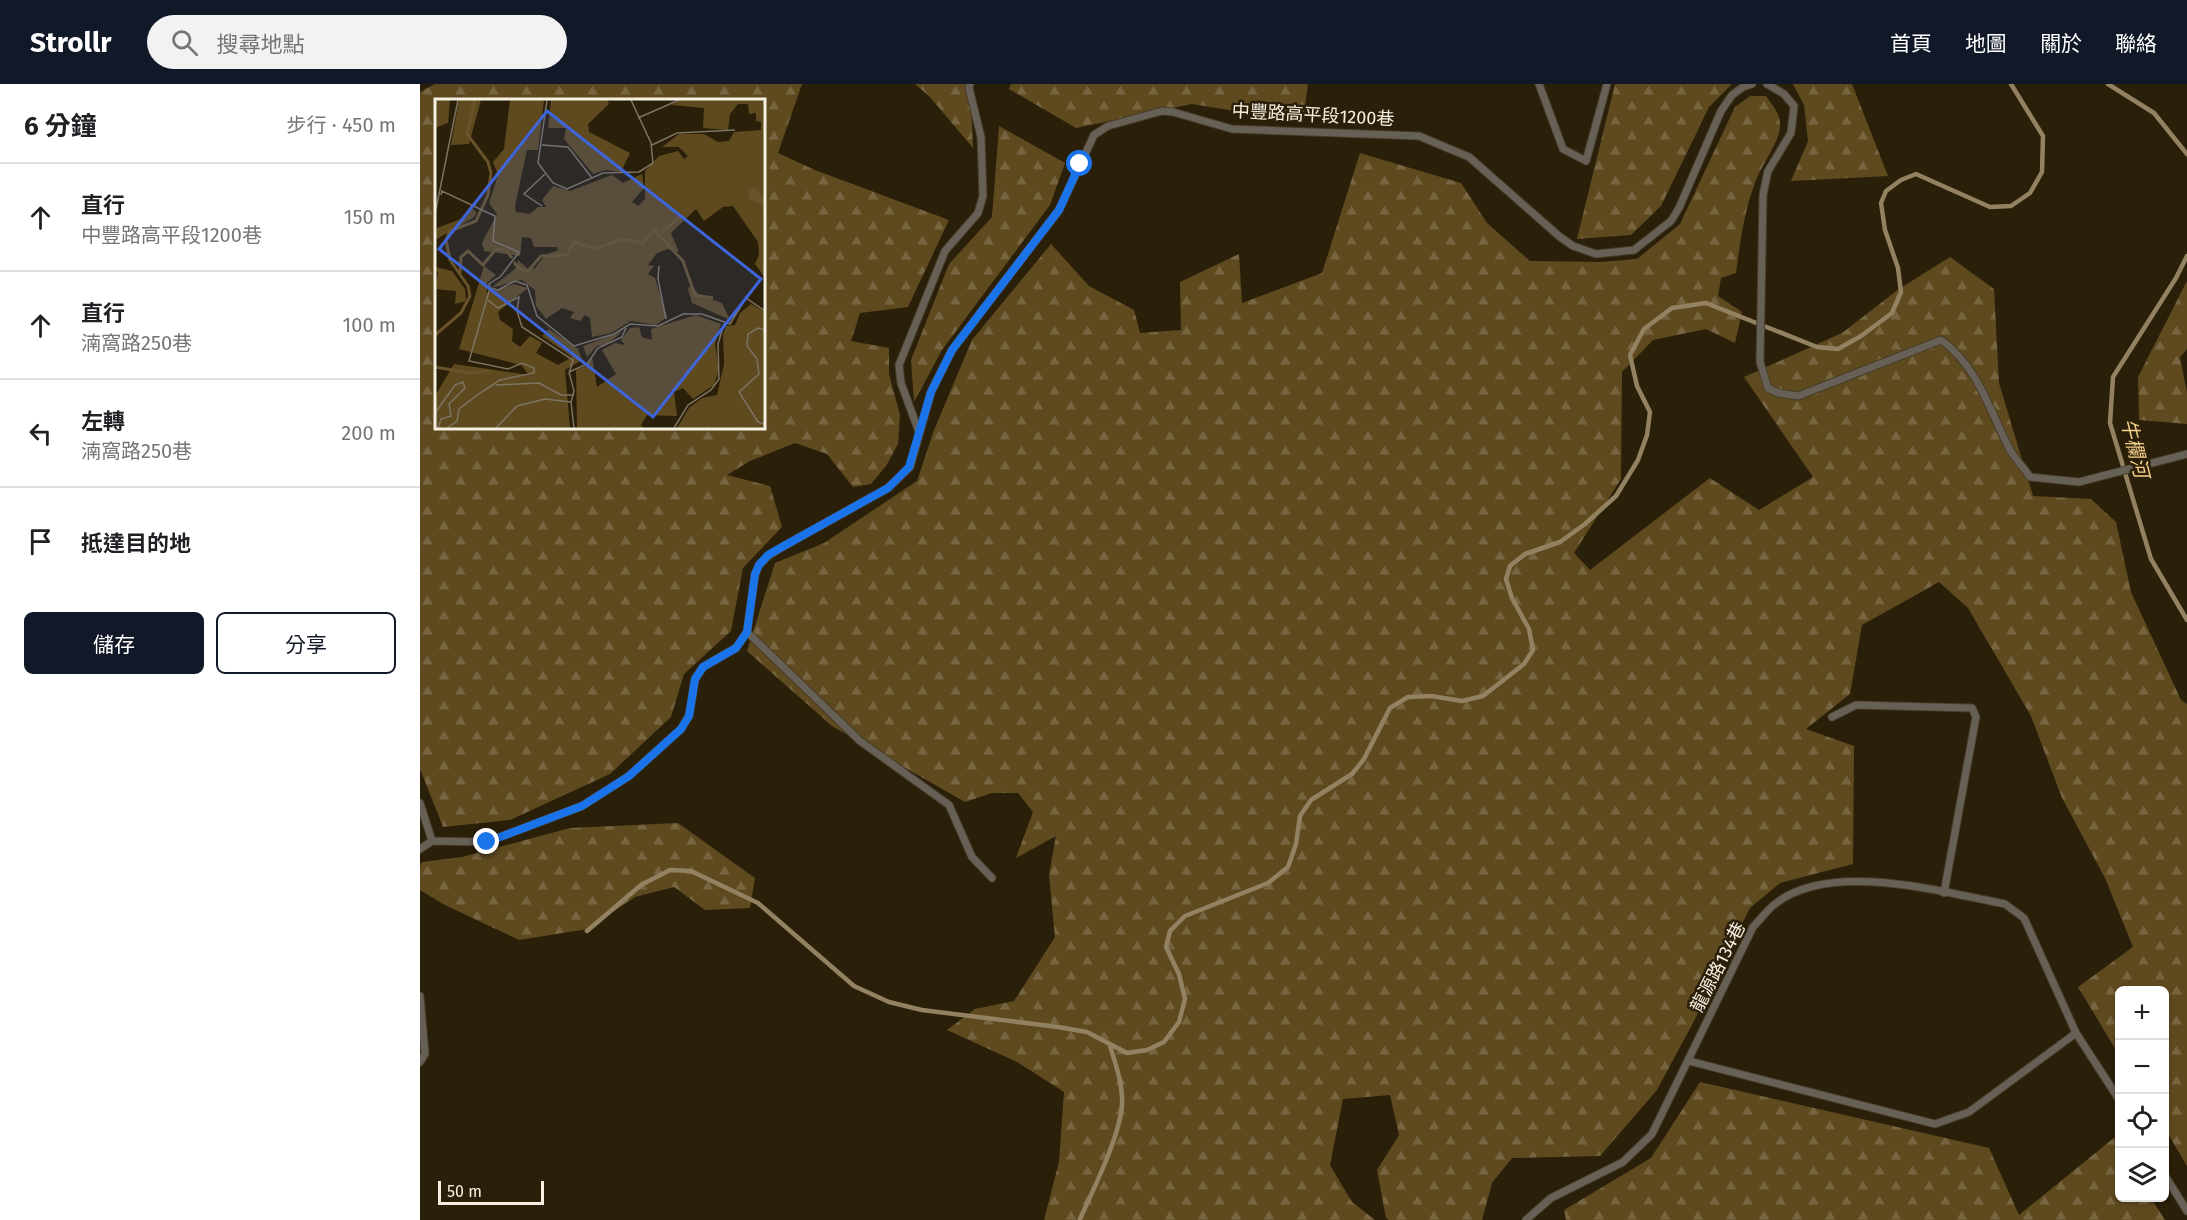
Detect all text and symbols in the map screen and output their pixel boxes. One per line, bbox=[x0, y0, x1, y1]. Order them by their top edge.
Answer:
search box bbox=[147, 15, 567, 69]
text: Strollr bbox=[30, 26, 111, 59]
icon: search bbox=[168, 26, 201, 59]
text: 搜尋地點 bbox=[216, 31, 304, 58]
text: 首頁 bbox=[1890, 31, 1932, 57]
text: 地圖 bbox=[1965, 31, 2007, 57]
text: 關於 bbox=[2040, 31, 2082, 57]
text: 聯絡 bbox=[2115, 31, 2157, 57]
inset map bbox=[435, 99, 765, 429]
street label: 中豐路高平段1200巷 bbox=[1231, 100, 1395, 130]
text: 6 分鐘 bbox=[24, 111, 97, 142]
text: 步行 · 450 m bbox=[287, 113, 396, 137]
route start bbox=[1066, 150, 1092, 176]
text: 直行 bbox=[81, 192, 125, 219]
icon: ahead bbox=[24, 201, 57, 234]
text: 150 m bbox=[344, 205, 396, 229]
text: 中豐路高平段1200巷 bbox=[81, 223, 262, 247]
text: 直行 bbox=[81, 300, 125, 327]
icon: ahead bbox=[24, 309, 57, 342]
text: 100 m bbox=[343, 313, 396, 337]
text: 湳窩路250巷 bbox=[81, 331, 192, 355]
text: 左轉 bbox=[81, 408, 125, 435]
water label: 牛欄河 bbox=[2116, 416, 2155, 484]
icon: left bbox=[24, 417, 57, 450]
text: 200 m bbox=[341, 421, 396, 445]
text: 湳窩路250巷 bbox=[81, 439, 192, 463]
icon: arrive bbox=[24, 525, 57, 558]
text: 抵達目的地 bbox=[81, 530, 191, 557]
button: 儲存 bbox=[24, 612, 204, 674]
button: 分享 bbox=[216, 612, 396, 674]
route end bbox=[473, 828, 499, 854]
street label: 龍源路134巷 bbox=[1686, 918, 1750, 1016]
map controls bbox=[2115, 986, 2169, 1202]
button: + bbox=[2115, 986, 2169, 1040]
button: − bbox=[2115, 1040, 2169, 1094]
button: locate bbox=[2115, 1094, 2169, 1148]
button: layers bbox=[2115, 1148, 2169, 1202]
scale bar bbox=[438, 1178, 544, 1206]
text: 50 m bbox=[447, 1182, 482, 1201]

